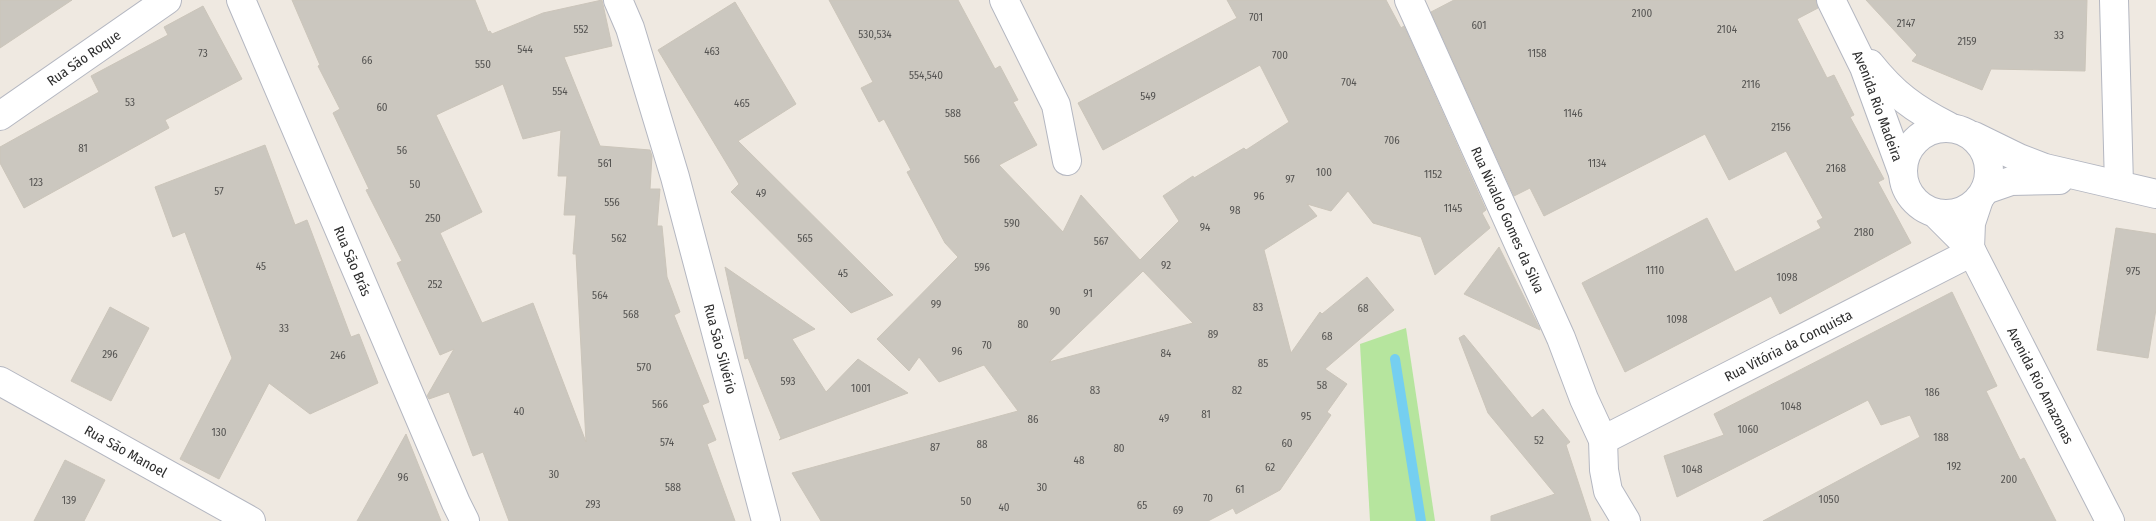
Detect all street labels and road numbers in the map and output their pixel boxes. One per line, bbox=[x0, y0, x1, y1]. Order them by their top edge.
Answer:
street label: Rua São Roque bbox=[44, 26, 124, 89]
street label: Avenida Rio Madeira bbox=[1849, 48, 1906, 164]
street label: Rua Nivaldo Gomes da Silva bbox=[1468, 144, 1548, 296]
street label: Rua São Brás bbox=[330, 224, 375, 299]
street label: Rua São Silvério bbox=[700, 302, 741, 396]
street label: Rua Vitória da Conquista bbox=[1722, 306, 1855, 385]
street label: Avenida Rio Amazonas bbox=[2004, 324, 2077, 447]
street label: Rua São Manoel bbox=[82, 421, 170, 481]

